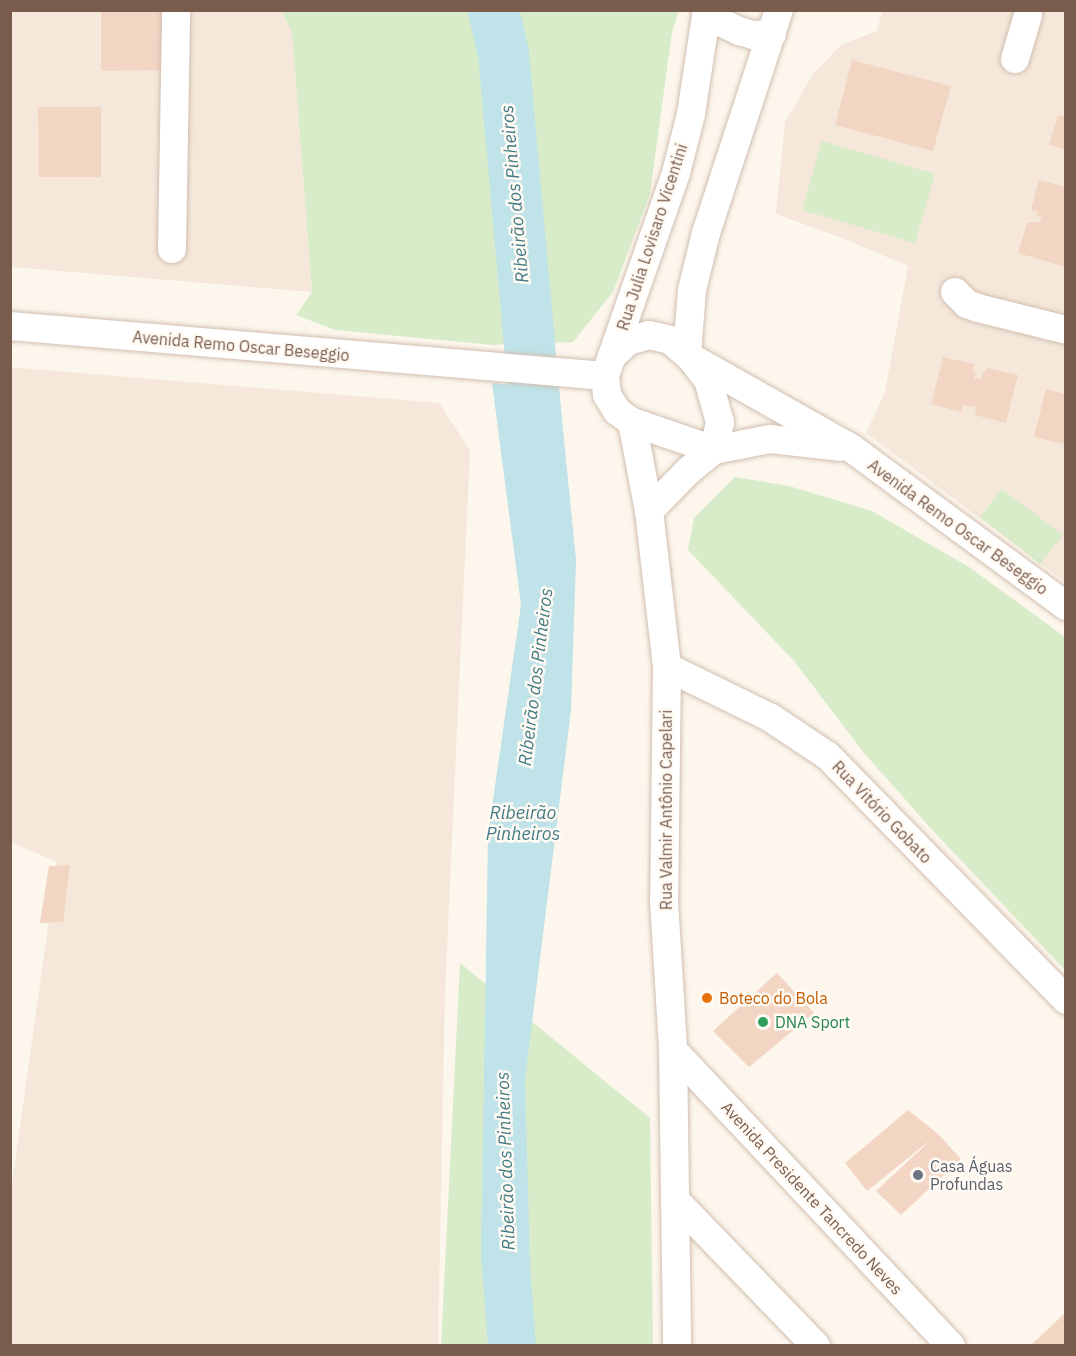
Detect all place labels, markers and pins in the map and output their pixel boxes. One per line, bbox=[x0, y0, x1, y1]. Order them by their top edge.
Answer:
place label: Boteco do Bola bbox=[719, 988, 828, 1008]
marker: Boteco do Bola bbox=[700, 991, 714, 1005]
place label: DNA Sport bbox=[775, 1012, 850, 1032]
marker: DNA Sport bbox=[756, 1015, 770, 1029]
place label: Casa Águas Profundas bbox=[930, 1156, 1013, 1194]
marker: Casa Águas Profundas bbox=[911, 1168, 925, 1182]

